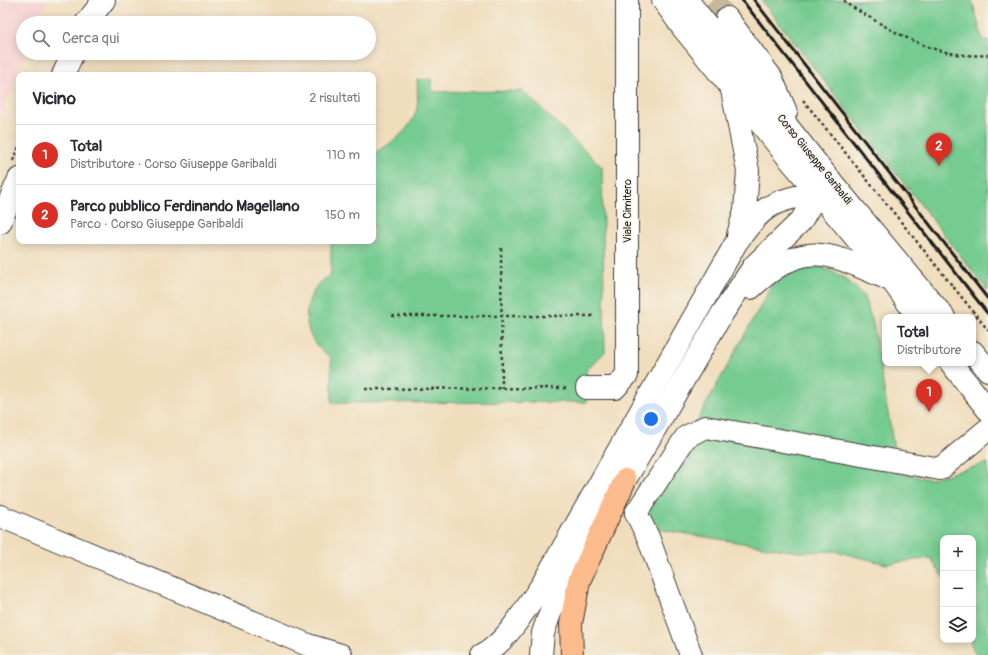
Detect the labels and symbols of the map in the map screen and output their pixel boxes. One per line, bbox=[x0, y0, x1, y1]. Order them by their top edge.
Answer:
street label: Corso Giuseppe Garibaldi bbox=[774, 112, 855, 207]
pin: 2 bbox=[926, 133, 952, 166]
street label: Viale Cimitero bbox=[621, 179, 634, 243]
pin: 1 bbox=[916, 379, 942, 412]
your location bbox=[641, 409, 661, 429]

